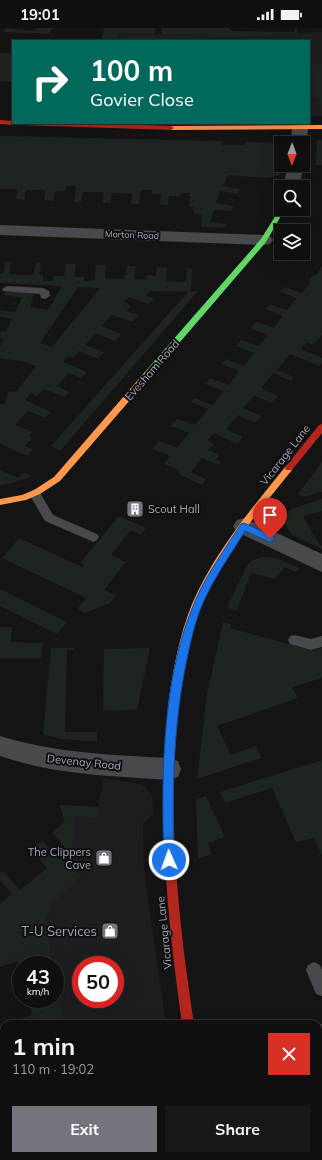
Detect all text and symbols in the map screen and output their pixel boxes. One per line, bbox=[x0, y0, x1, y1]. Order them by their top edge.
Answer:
text: 19:01 bbox=[20, 5, 60, 24]
text: 100 m bbox=[90, 53, 173, 88]
icon: right bbox=[24, 56, 76, 108]
text: Govier Close bbox=[90, 88, 194, 111]
north arrow bbox=[274, 136, 310, 172]
map controls bbox=[274, 136, 310, 260]
button: search bbox=[274, 180, 310, 216]
button: layers bbox=[274, 224, 310, 260]
street label: Morton Road bbox=[105, 228, 159, 241]
street label: Evesham Road bbox=[122, 337, 182, 403]
street label: Vicarage Lane bbox=[257, 422, 313, 488]
pin bbox=[253, 498, 287, 539]
building icon: Scout Hall bbox=[125, 499, 145, 519]
place label: Scout Hall bbox=[148, 502, 200, 516]
icon: arrive bbox=[259, 504, 281, 526]
street label: Devenay Road bbox=[46, 751, 122, 773]
position arrow bbox=[148, 839, 190, 881]
place label: The Clippers Cave bbox=[28, 845, 91, 872]
shop icon: The Clippers Cave bbox=[94, 848, 114, 868]
street label: Vicarage Lane bbox=[153, 896, 175, 970]
shop icon: T-U Services bbox=[100, 921, 120, 941]
place label: T-U Services bbox=[21, 923, 97, 939]
speed limit sign: 50 bbox=[72, 956, 124, 1008]
text: 43 bbox=[26, 964, 50, 989]
text: km/h bbox=[27, 985, 49, 998]
text: 1 min bbox=[12, 1031, 75, 1061]
button: close bbox=[268, 1033, 310, 1075]
text: 110 m · 19:02 bbox=[12, 1061, 94, 1077]
button: Exit bbox=[12, 1106, 157, 1152]
button: Share bbox=[165, 1106, 310, 1152]

